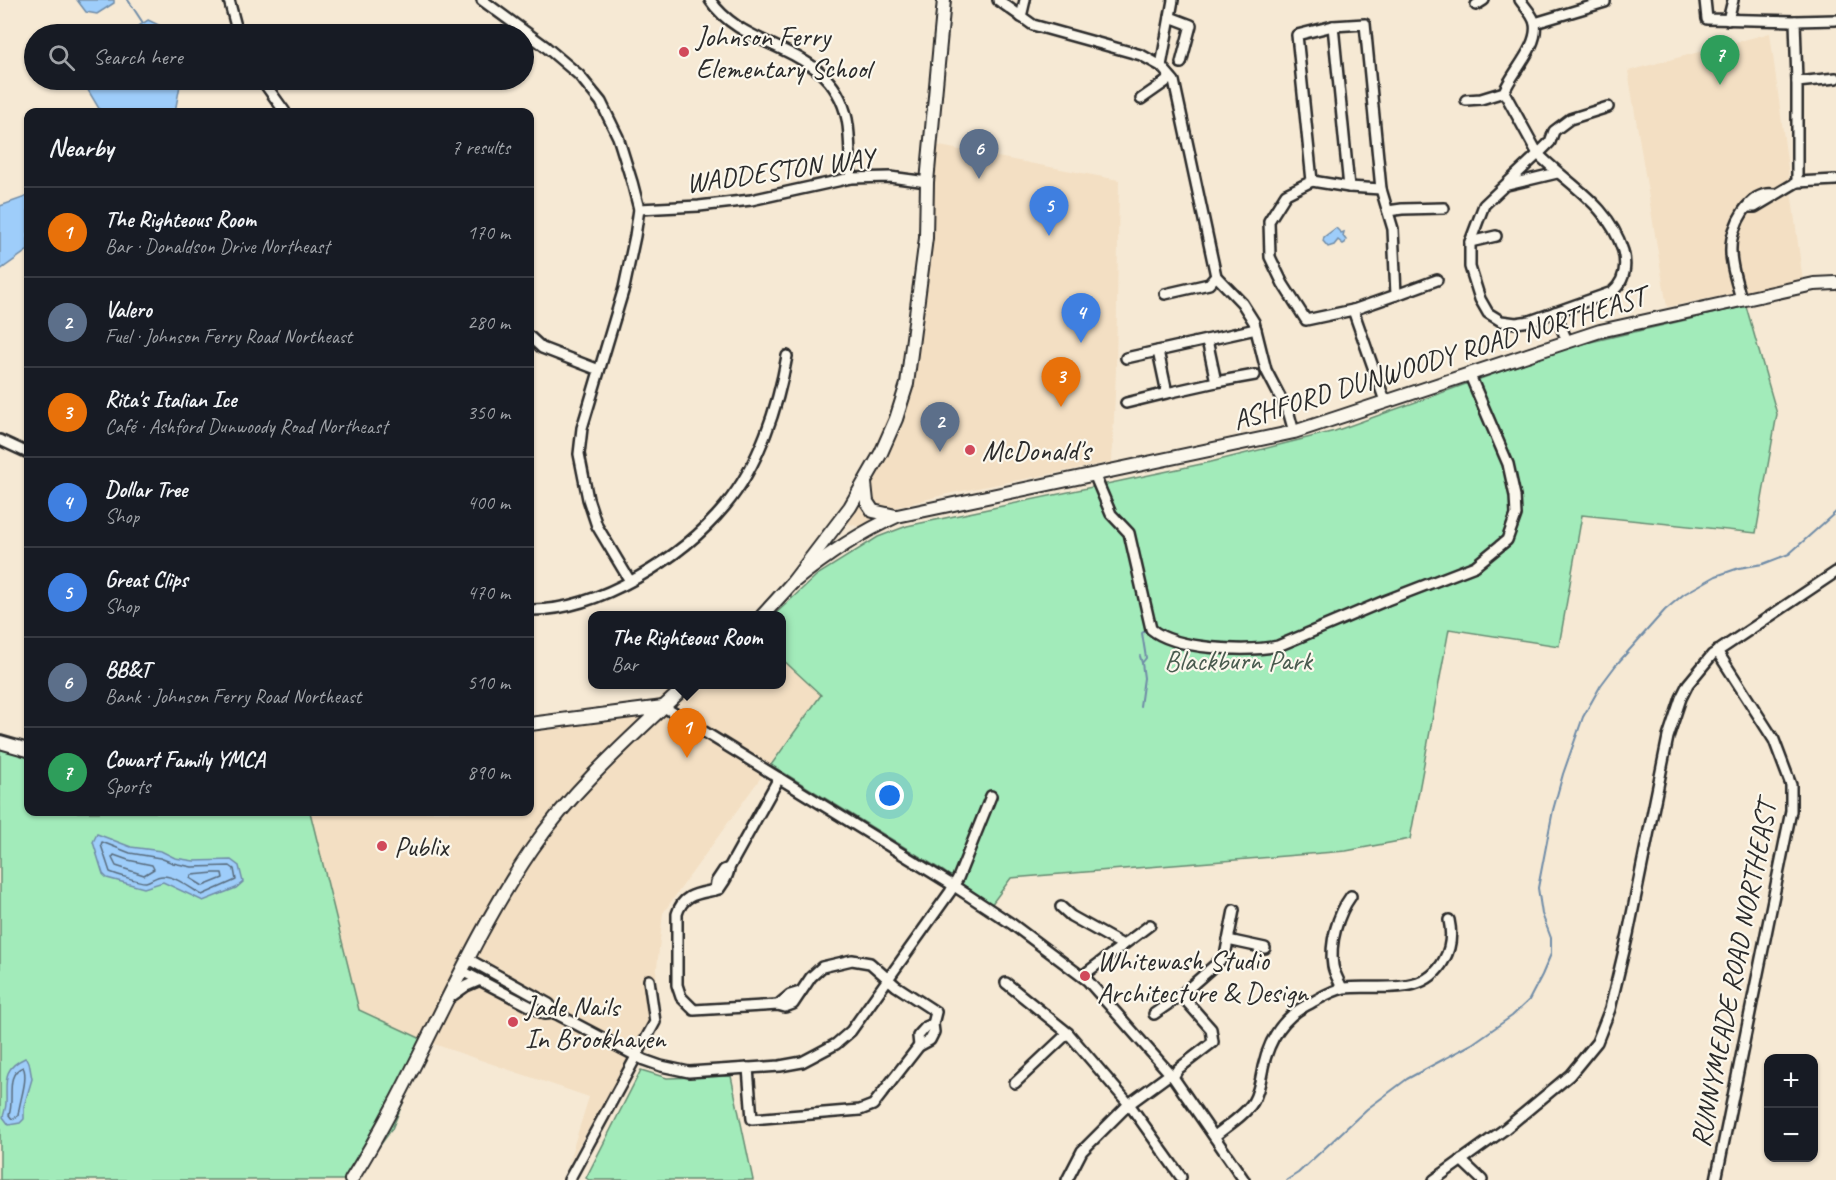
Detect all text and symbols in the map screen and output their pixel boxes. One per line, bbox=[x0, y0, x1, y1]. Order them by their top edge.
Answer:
place label: Johnson Ferry Elementary School bbox=[694, 19, 876, 86]
search box bbox=[24, 24, 534, 90]
pin: 7 bbox=[1700, 36, 1740, 85]
icon: search bbox=[45, 41, 78, 74]
text: Search here bbox=[93, 43, 183, 71]
marker: Johnson Ferry Elementary School bbox=[677, 45, 691, 59]
pin: 6 bbox=[960, 130, 998, 179]
text: Nearby bbox=[48, 131, 113, 164]
text: 7 results bbox=[451, 135, 510, 160]
street label: WADDESTON WAY bbox=[684, 139, 880, 201]
pin: 5 bbox=[1030, 186, 1068, 236]
text: The Righteous Room bbox=[105, 206, 256, 234]
text: 1 bbox=[63, 220, 72, 245]
text: 170 m bbox=[467, 220, 510, 245]
text: Bar · Donaldson Drive Northeast bbox=[105, 234, 330, 259]
street label: ASHFORD DUNWOODY ROAD NORTHEAST bbox=[1228, 276, 1656, 438]
pin: 4 bbox=[1062, 294, 1100, 343]
text: Valero bbox=[105, 296, 152, 324]
text: 2 bbox=[63, 310, 72, 335]
text: 280 m bbox=[467, 310, 510, 335]
text: Fuel · Johnson Ferry Road Northeast bbox=[105, 324, 352, 349]
pin: 3 bbox=[1042, 358, 1080, 407]
text: Rita's Italian Ice bbox=[105, 386, 236, 414]
text: 3 bbox=[63, 400, 72, 425]
text: 350 m bbox=[467, 400, 510, 425]
pin: 2 bbox=[920, 402, 960, 452]
text: Café · Ashford Dunwoody Road Northeast bbox=[105, 414, 388, 439]
place label: McDonald's bbox=[982, 433, 1093, 468]
marker: McDonald's bbox=[963, 443, 977, 457]
text: Dollar Tree bbox=[105, 476, 187, 504]
text: 4 bbox=[63, 490, 72, 515]
text: 400 m bbox=[467, 490, 510, 515]
text: Shop bbox=[105, 504, 139, 529]
text: Great Clips bbox=[105, 566, 188, 594]
text: 5 bbox=[63, 580, 72, 605]
text: 470 m bbox=[467, 580, 510, 605]
text: Shop bbox=[105, 594, 139, 619]
popup bbox=[588, 611, 786, 689]
text: The Righteous Room bbox=[611, 624, 763, 652]
park label: Blackburn Park bbox=[1164, 643, 1314, 678]
text: Bar bbox=[611, 652, 638, 677]
text: BB&T bbox=[105, 656, 150, 684]
text: 6 bbox=[63, 670, 72, 695]
text: 510 m bbox=[467, 670, 510, 695]
text: Bank · Johnson Ferry Road Northeast bbox=[105, 684, 361, 709]
pin: 1 bbox=[668, 708, 706, 758]
text: Cowart Family YMCA bbox=[105, 746, 265, 774]
text: 7 bbox=[63, 760, 72, 785]
text: 890 m bbox=[467, 760, 510, 785]
text: Sports bbox=[105, 774, 150, 799]
your location bbox=[875, 781, 904, 810]
street label: RUNNYMEADE ROAD NORTHEAST bbox=[1682, 791, 1785, 1150]
place label: Publix bbox=[394, 829, 450, 864]
marker: Publix bbox=[375, 839, 389, 853]
place label: Whitewash Studio Architecture & Design bbox=[1097, 943, 1309, 1010]
marker: Whitewash Studio Architecture & Design bbox=[1078, 969, 1092, 983]
place label: Jade Nails In Brookhaven bbox=[523, 989, 667, 1056]
marker: Jade Nails In Brookhaven bbox=[506, 1015, 520, 1029]
map controls bbox=[1764, 1054, 1818, 1162]
button: + bbox=[1764, 1054, 1818, 1108]
button: − bbox=[1764, 1108, 1818, 1162]

